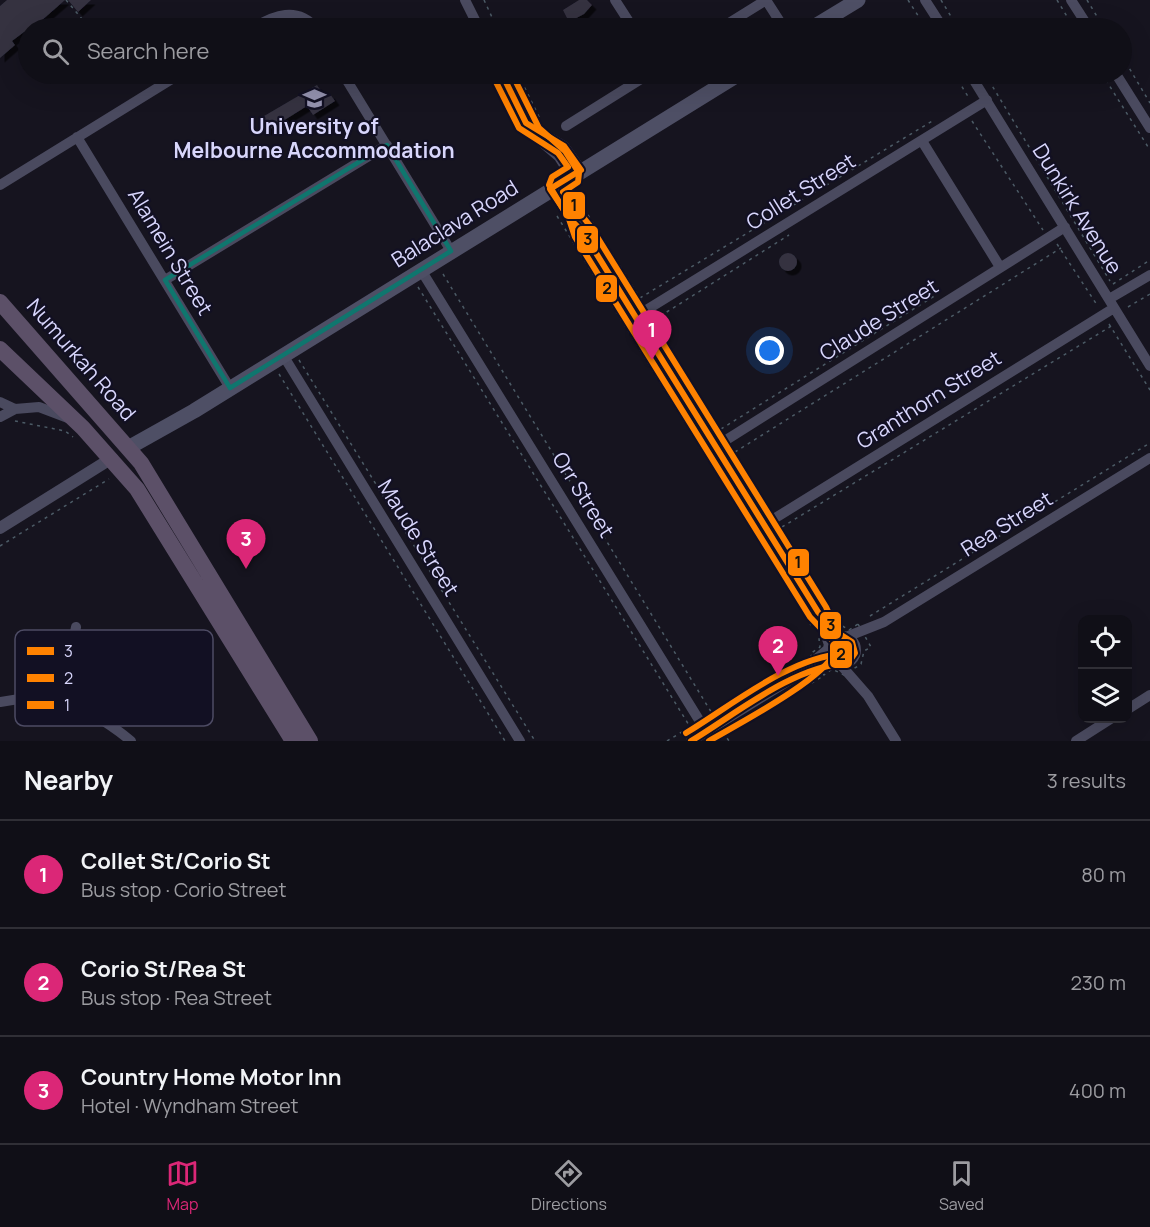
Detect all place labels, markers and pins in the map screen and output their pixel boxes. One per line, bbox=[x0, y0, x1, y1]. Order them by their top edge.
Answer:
school or university icon: University of Melbourne Accommodation bbox=[301, 86, 327, 112]
place label: University of Melbourne Accommodation bbox=[173, 112, 455, 164]
pin: 1 bbox=[632, 310, 672, 360]
pin: 3 bbox=[226, 520, 266, 569]
pin: 2 bbox=[758, 626, 798, 676]

